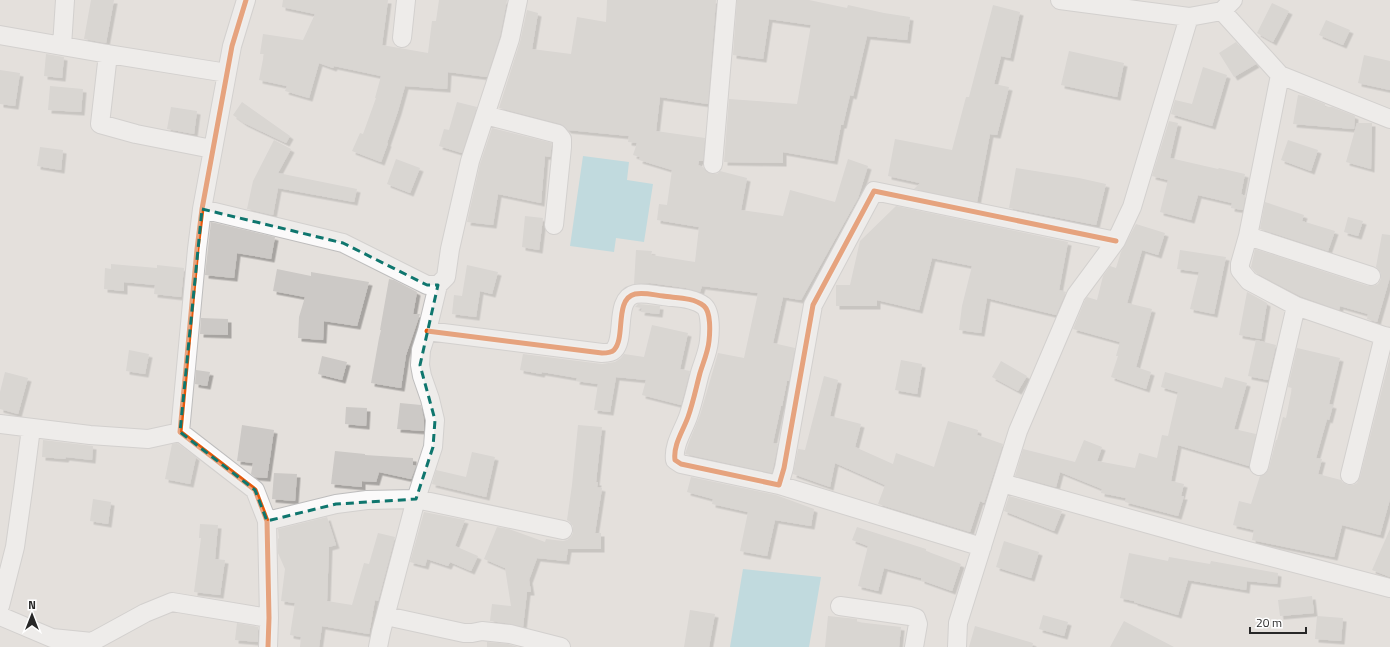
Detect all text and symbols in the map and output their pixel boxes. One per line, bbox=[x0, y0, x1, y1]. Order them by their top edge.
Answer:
north arrow bbox=[12, 595, 52, 635]
text: N bbox=[28, 597, 36, 613]
scale bar bbox=[1250, 609, 1306, 635]
text: 20 m bbox=[1256, 613, 1282, 632]

